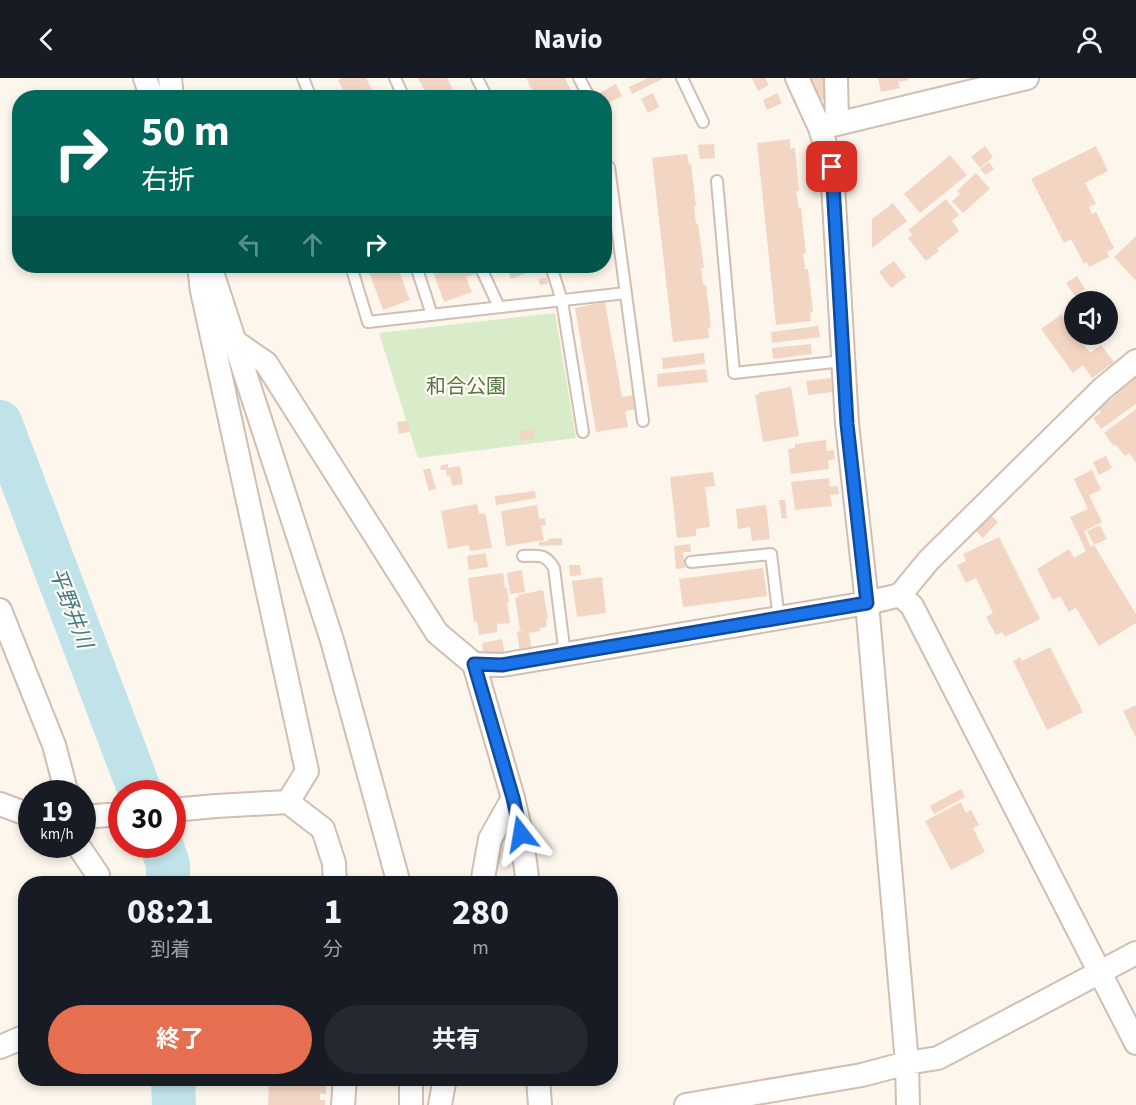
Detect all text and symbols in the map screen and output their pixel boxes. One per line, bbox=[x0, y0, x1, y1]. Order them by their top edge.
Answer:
text: Navio bbox=[534, 20, 602, 59]
icon: back bbox=[30, 23, 63, 56]
icon: person bbox=[1073, 23, 1106, 56]
text: 50 m bbox=[141, 102, 230, 162]
icon: right bbox=[42, 114, 120, 192]
pin bbox=[806, 141, 857, 192]
icon: arrive bbox=[815, 150, 848, 183]
text: 右折 bbox=[141, 161, 195, 200]
icon: left bbox=[233, 228, 266, 261]
icon: ahead bbox=[296, 228, 329, 261]
icon: right bbox=[359, 228, 392, 261]
map controls bbox=[1064, 291, 1118, 345]
button: sound bbox=[1064, 291, 1118, 345]
park label: 和合公園 bbox=[426, 373, 506, 401]
water label: 平野井川 bbox=[42, 563, 101, 654]
speed limit sign: 30 bbox=[108, 780, 186, 858]
text: 19 bbox=[41, 790, 73, 833]
position arrow bbox=[489, 802, 553, 866]
text: km/h bbox=[40, 824, 74, 845]
text: 08:21 bbox=[127, 886, 214, 937]
text: 1 bbox=[323, 886, 342, 937]
text: 280 bbox=[452, 887, 509, 938]
text: m bbox=[472, 934, 489, 962]
text: 到着 bbox=[150, 936, 190, 964]
text: 分 bbox=[323, 936, 343, 964]
button: 終了 bbox=[48, 1005, 312, 1074]
button: 共有 bbox=[324, 1005, 588, 1074]

